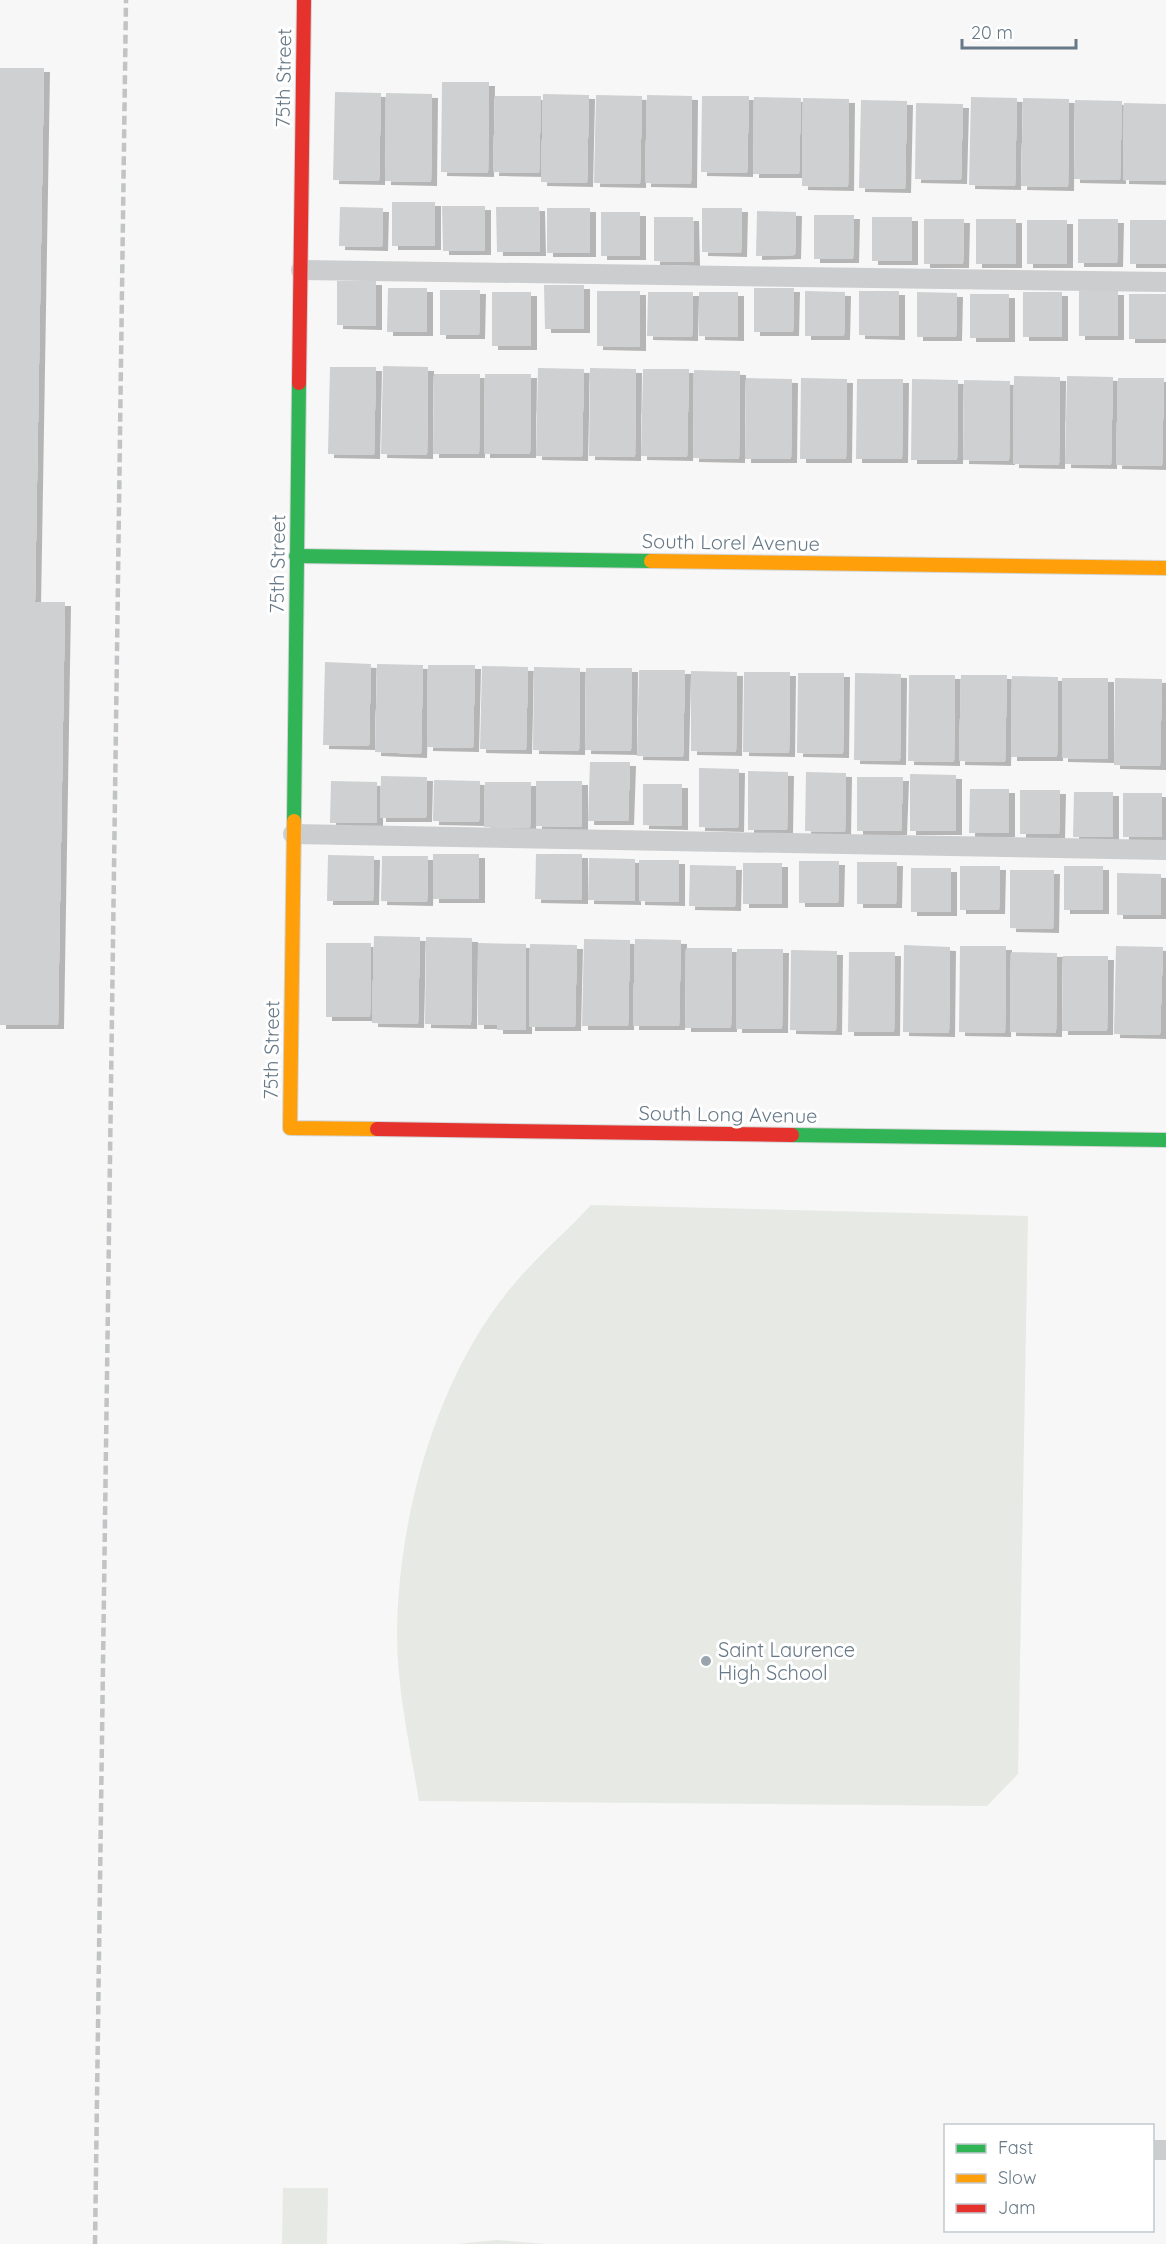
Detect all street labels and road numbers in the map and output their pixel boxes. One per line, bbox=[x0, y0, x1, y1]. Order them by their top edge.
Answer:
street label: 75th Street bbox=[270, 28, 296, 128]
street label: 75th Street bbox=[264, 514, 290, 614]
street label: South Lorel Avenue bbox=[642, 528, 820, 556]
street label: 75th Street bbox=[258, 1000, 284, 1100]
street label: South Long Avenue bbox=[638, 1100, 818, 1128]

